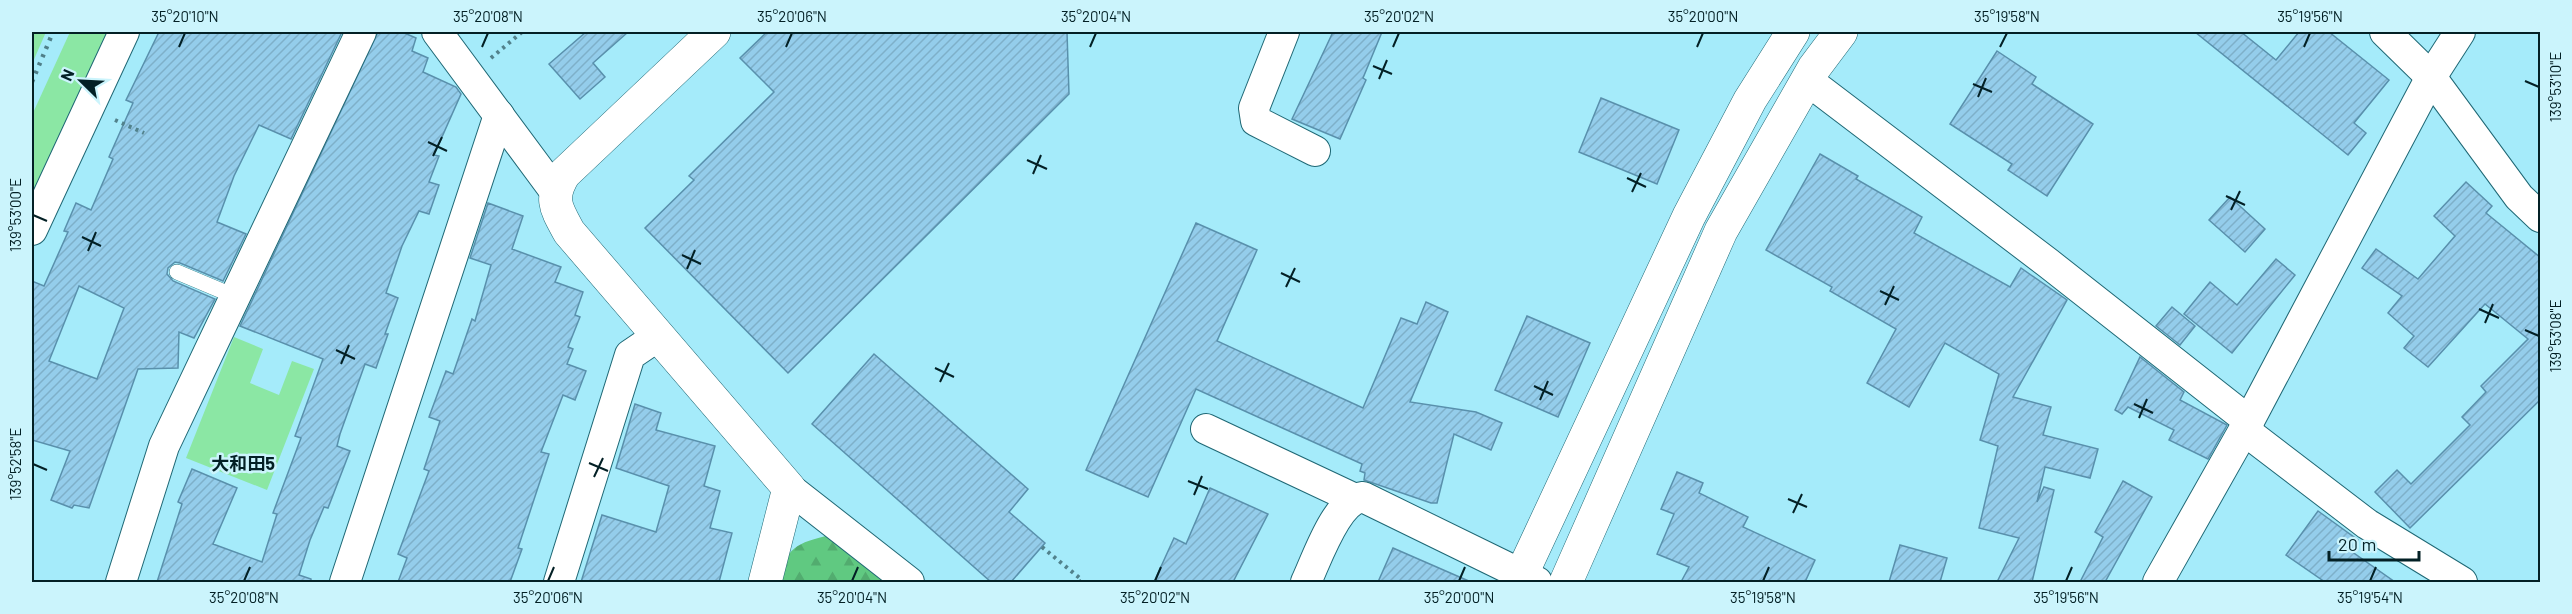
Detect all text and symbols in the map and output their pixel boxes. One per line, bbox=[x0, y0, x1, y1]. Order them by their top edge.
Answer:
text: 35°20'10"N bbox=[151, 7, 219, 25]
text: 35°20'08"N bbox=[453, 7, 523, 25]
text: 35°20'06"N bbox=[757, 7, 827, 25]
text: 35°20'04"N bbox=[1061, 7, 1131, 25]
text: 35°20'02"N bbox=[1364, 7, 1434, 25]
text: 35°20'00"N bbox=[1668, 7, 1738, 25]
text: 35°19'58"N bbox=[1974, 7, 2040, 25]
text: 35°19'56"N bbox=[2277, 7, 2343, 25]
north arrow bbox=[51, 51, 111, 111]
text: 139°53'10"E bbox=[2546, 52, 2564, 122]
text: N bbox=[56, 66, 78, 83]
text: 139°53'00"E bbox=[6, 178, 24, 252]
text: 139°53'08"E bbox=[2546, 299, 2564, 373]
text: 139°52'58"E bbox=[6, 428, 24, 500]
district label: 大和田5 bbox=[211, 452, 275, 474]
scale bar bbox=[2329, 524, 2419, 562]
text: 20 m bbox=[2338, 533, 2376, 555]
text: 35°20'08"N bbox=[209, 588, 279, 606]
text: 35°20'06"N bbox=[513, 588, 583, 606]
text: 35°20'04"N bbox=[817, 588, 887, 606]
text: 35°20'02"N bbox=[1120, 588, 1190, 606]
text: 35°20'00"N bbox=[1424, 588, 1494, 606]
text: 35°19'58"N bbox=[1730, 588, 1796, 606]
text: 35°19'56"N bbox=[2033, 588, 2099, 606]
text: 35°19'54"N bbox=[2337, 588, 2403, 606]

